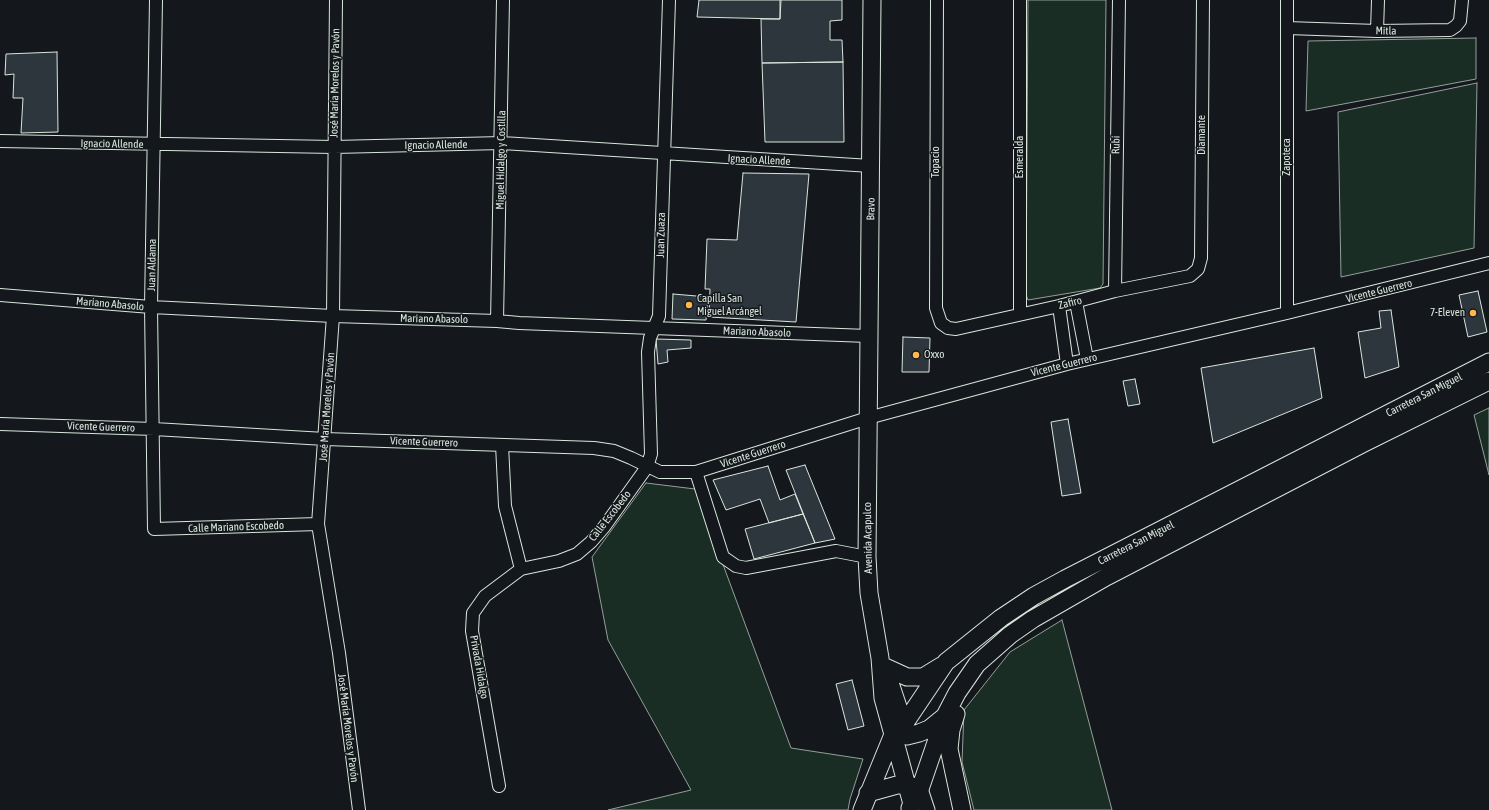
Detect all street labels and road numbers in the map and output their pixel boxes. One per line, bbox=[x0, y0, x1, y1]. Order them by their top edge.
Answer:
street label: Mitla bbox=[1375, 24, 1397, 38]
street label: José María Morelos y Pavón bbox=[327, 28, 343, 138]
street label: Miguel Hidalgo y Costilla bbox=[494, 110, 508, 210]
street label: Diamante bbox=[1195, 115, 1209, 155]
street label: Esmeralda bbox=[1013, 136, 1027, 178]
street label: Rubí bbox=[1109, 136, 1123, 154]
street label: Ignacio Allende bbox=[80, 137, 144, 151]
street label: Ignacio Allende bbox=[404, 138, 468, 152]
street label: Zapoteca bbox=[1280, 138, 1294, 176]
street label: Topacio bbox=[929, 146, 943, 178]
street label: Ignacio Allende bbox=[727, 152, 791, 168]
street label: Bravo bbox=[864, 197, 878, 221]
street label: Juan Zuaza bbox=[654, 212, 668, 258]
street label: Juan Aldama bbox=[145, 239, 159, 291]
street label: Vicente Guerrero bbox=[1344, 276, 1414, 306]
street label: Mariano Abasolo bbox=[75, 294, 145, 314]
street label: Zafiro bbox=[1057, 294, 1083, 312]
street label: Mariano Abasolo bbox=[400, 312, 468, 326]
street label: Mariano Abasolo bbox=[723, 324, 791, 340]
street label: Vicente Guerrero bbox=[1029, 350, 1099, 380]
street label: José María Morelos y Pavón bbox=[317, 352, 337, 462]
street label: Carretera San Miguel bbox=[1384, 370, 1464, 420]
street label: Vicente Guerrero bbox=[67, 419, 135, 435]
street label: Vicente Guerrero bbox=[390, 434, 458, 450]
street label: Vicente Guerrero bbox=[719, 437, 787, 471]
street label: Calle Escobedo bbox=[586, 488, 634, 544]
street label: Avenida Acapulco bbox=[861, 502, 875, 574]
street label: Carretera San Miguel bbox=[1096, 518, 1176, 568]
street label: Calle Mariano Escobedo bbox=[188, 519, 284, 535]
street label: Privada Hidalgo bbox=[467, 634, 491, 700]
street label: José María Morelos y Pavón bbox=[335, 673, 361, 783]

